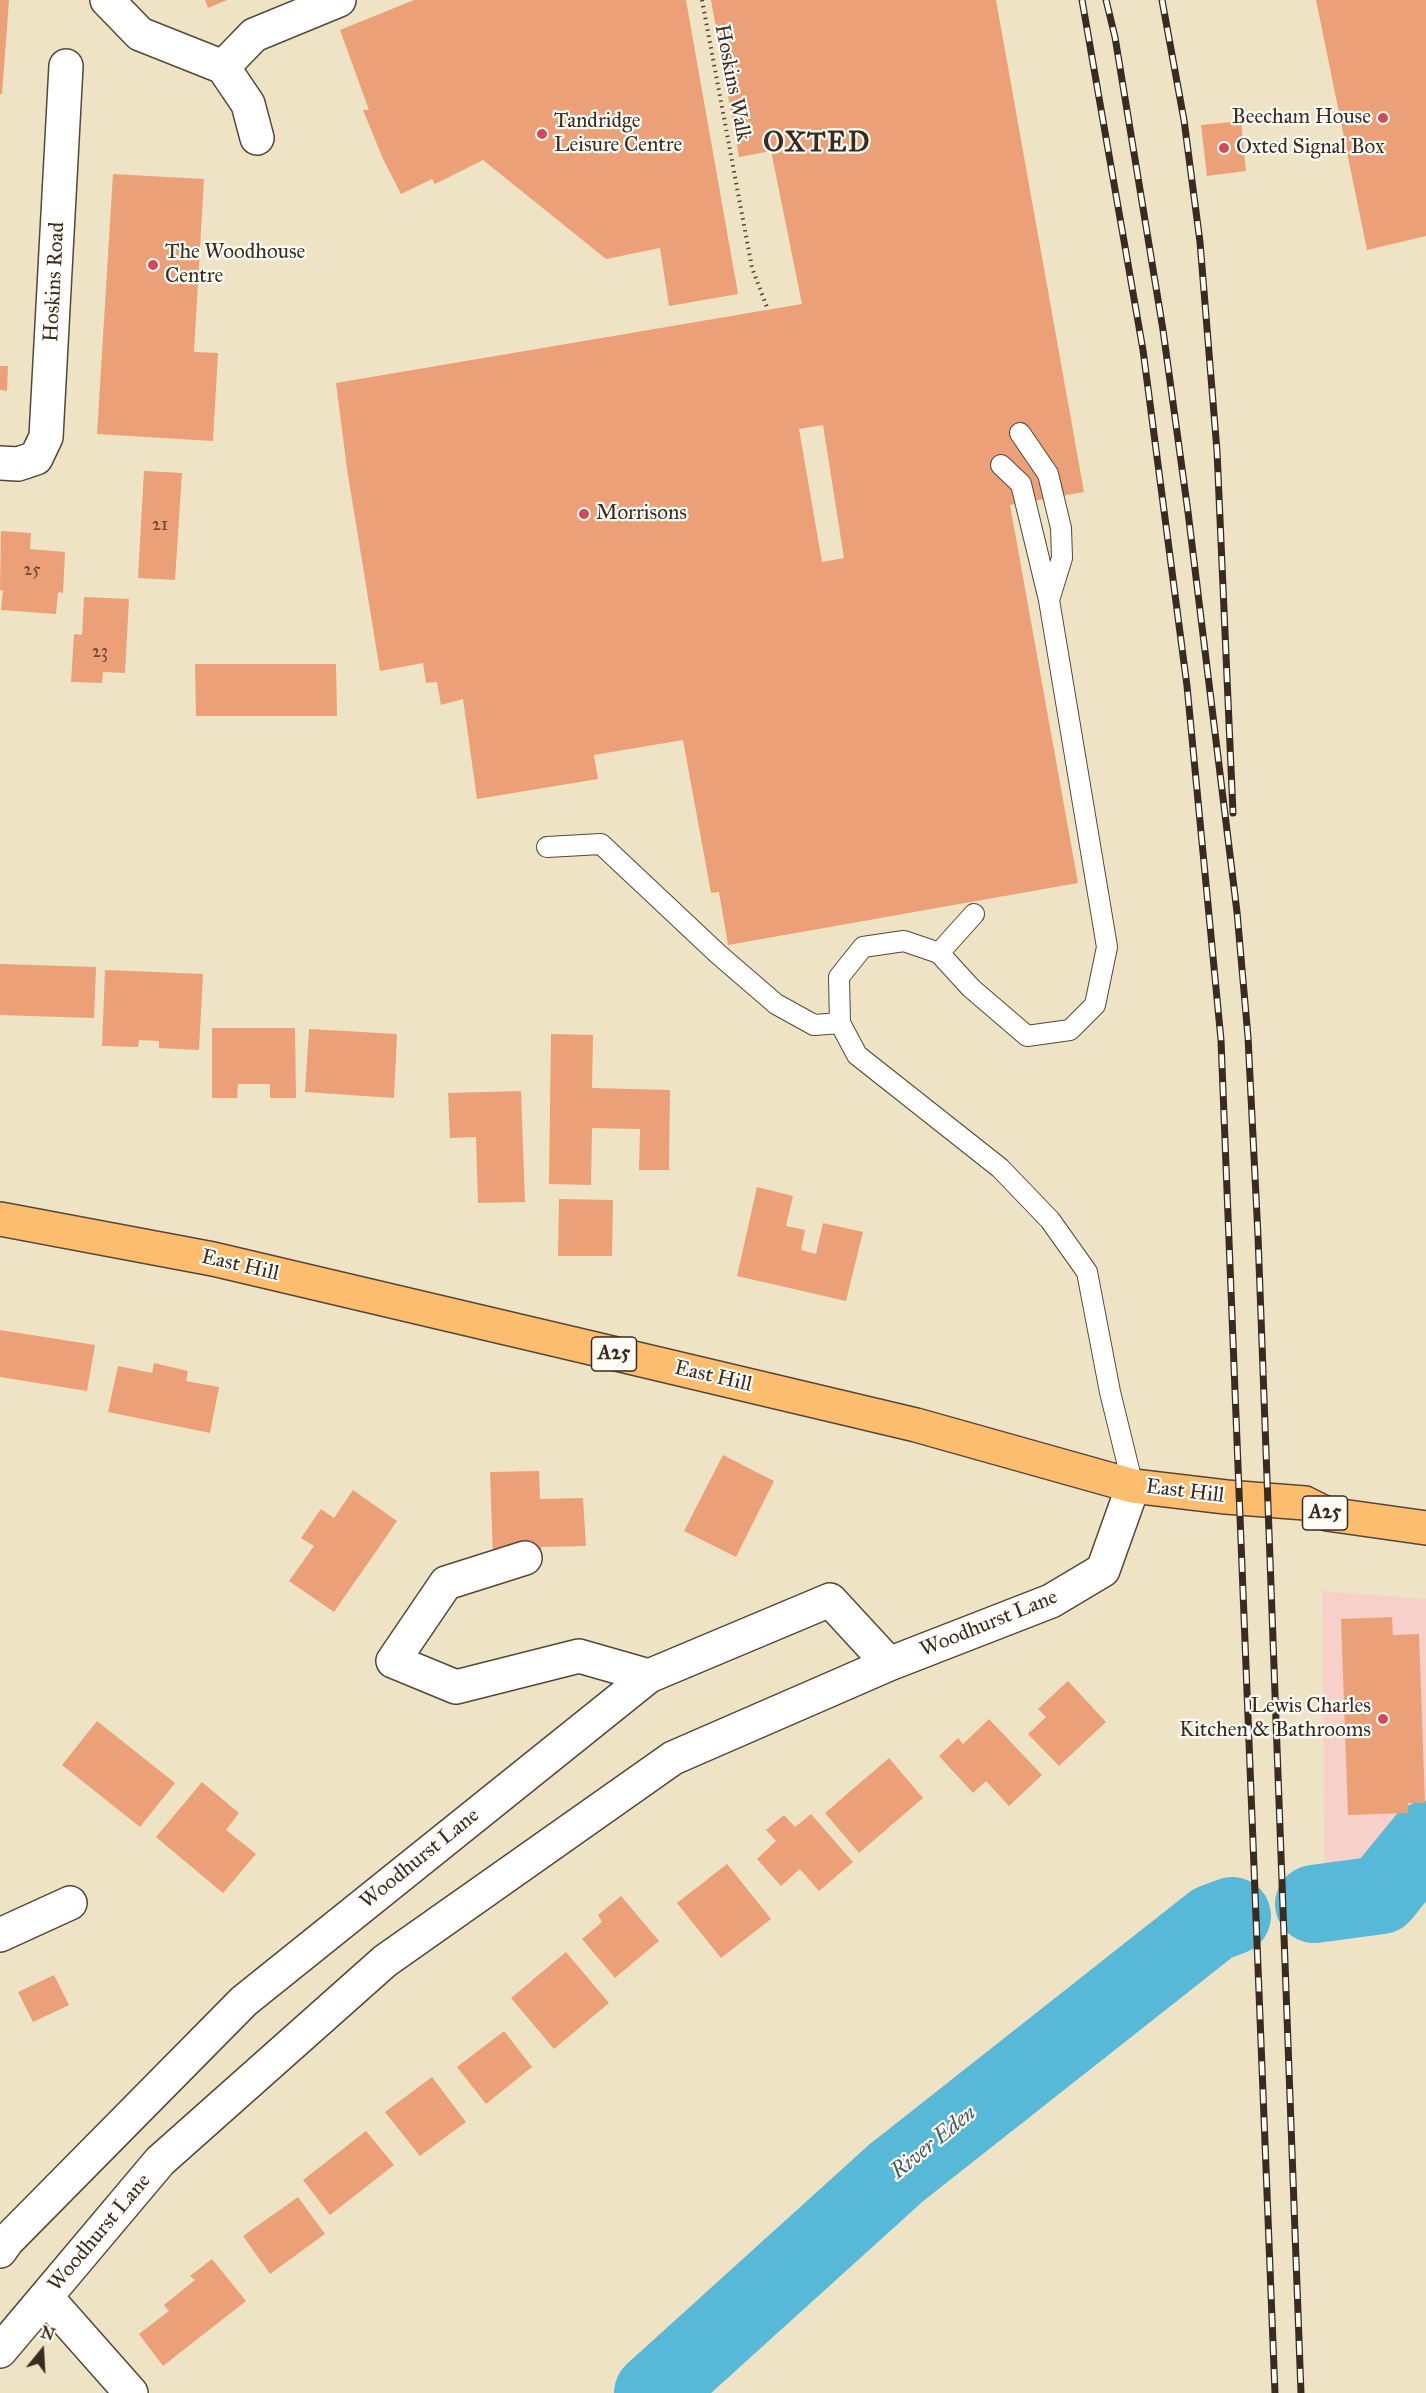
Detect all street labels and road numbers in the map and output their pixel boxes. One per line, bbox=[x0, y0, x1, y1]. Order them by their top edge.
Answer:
street label: Hoskins Walk bbox=[708, 22, 756, 144]
street label: Hoskins Road bbox=[39, 221, 71, 343]
street label: East Hill bbox=[199, 1245, 281, 1287]
road number: A25 bbox=[592, 1337, 636, 1371]
street label: East Hill bbox=[672, 1356, 754, 1398]
street label: East Hill bbox=[1144, 1475, 1226, 1509]
road number: A25 bbox=[1302, 1496, 1348, 1530]
street label: Woodhurst Lane bbox=[917, 1585, 1061, 1663]
street label: Woodhurst Lane bbox=[355, 1803, 485, 1915]
street label: Woodhurst Lane bbox=[43, 2169, 157, 2297]

